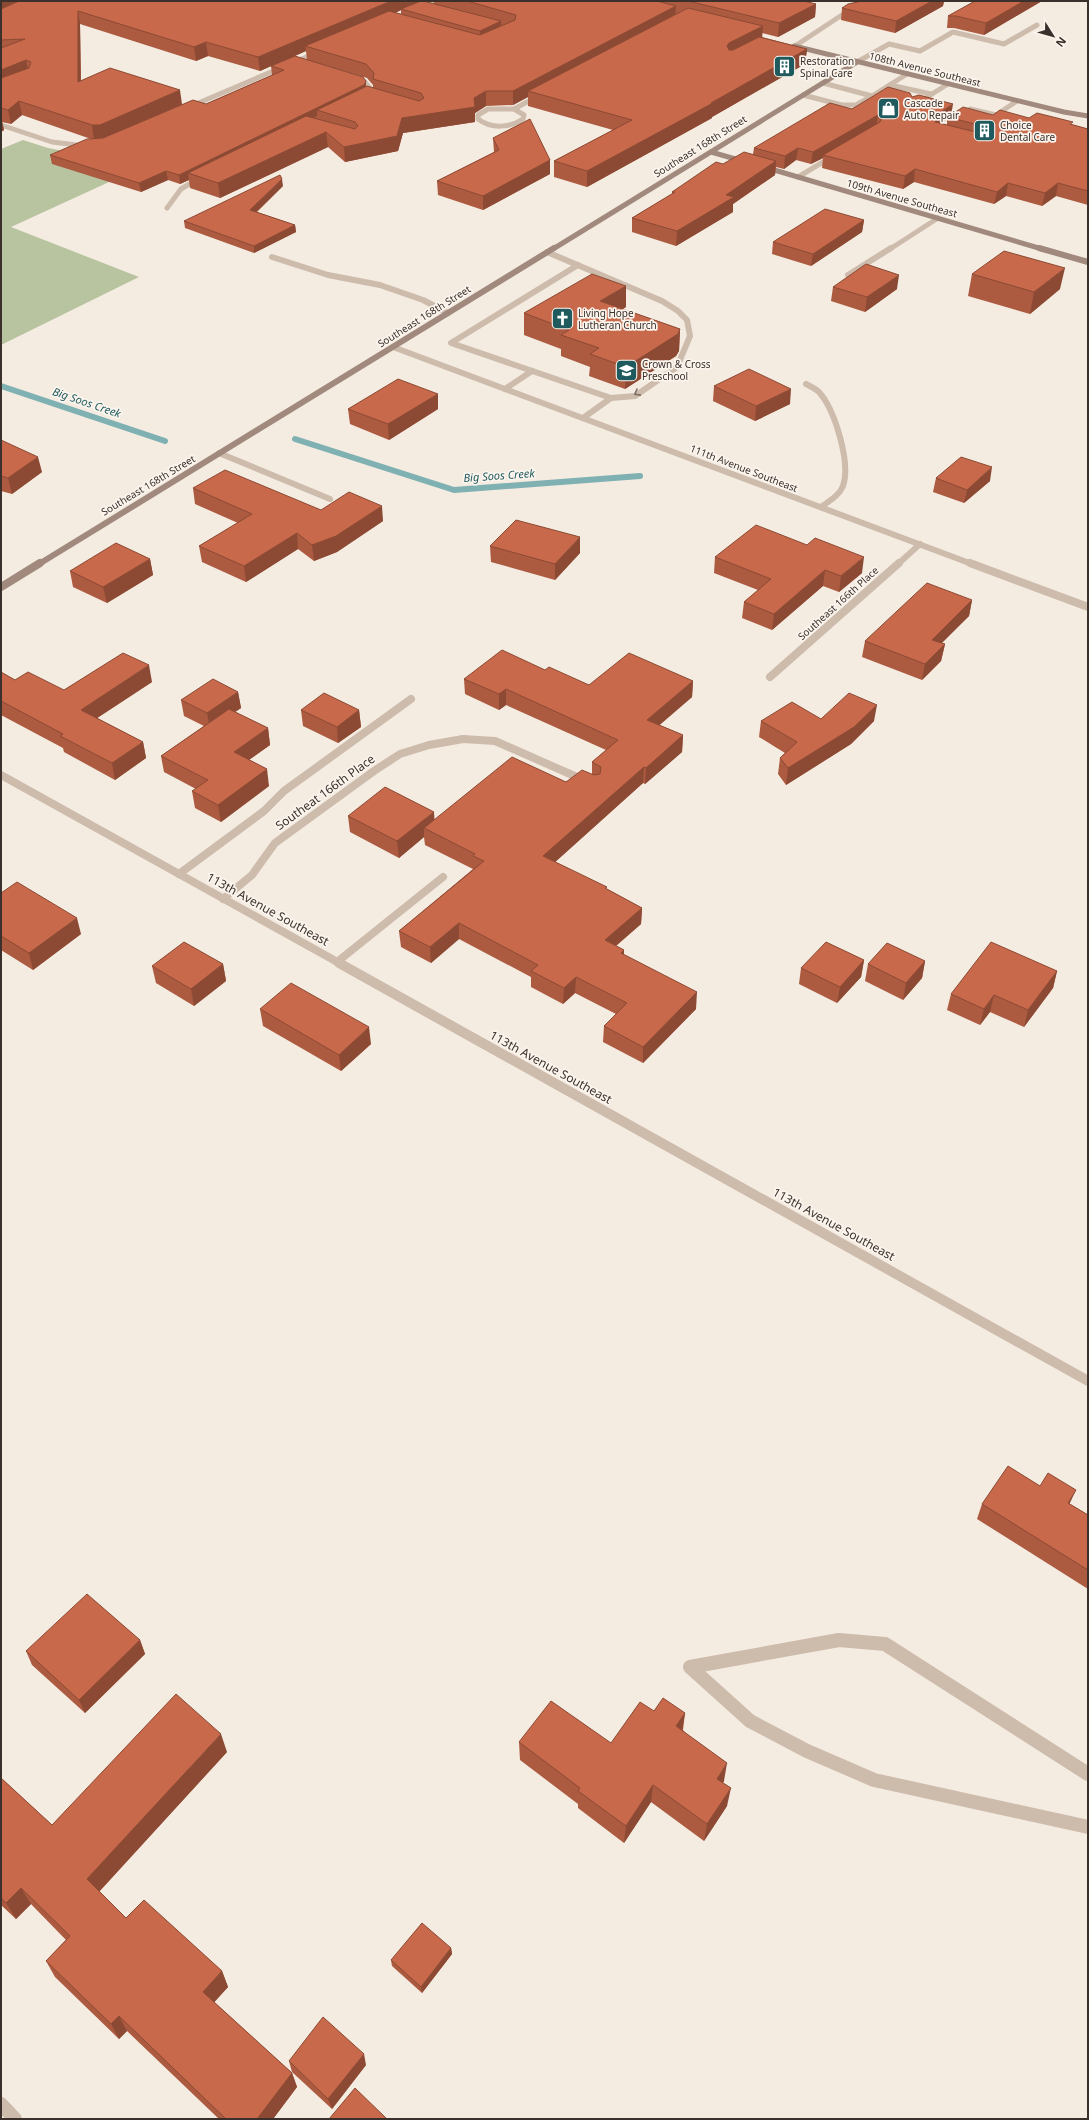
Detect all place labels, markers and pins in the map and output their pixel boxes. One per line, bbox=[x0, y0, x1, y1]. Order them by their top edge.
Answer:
building icon: Restoration Spinal Care bbox=[772, 54, 798, 80]
place label: Restoration Spinal Care bbox=[800, 54, 854, 80]
shop icon: Cascade Auto Repair bbox=[875, 96, 901, 122]
place label: Cascade Auto Repair bbox=[904, 96, 959, 122]
building icon: Choice Dental Care bbox=[972, 118, 998, 144]
place label: Choice Dental Care bbox=[1000, 118, 1055, 144]
church icon: Living Hope Lutheran Church bbox=[550, 306, 576, 332]
place label: Living Hope Lutheran Church bbox=[578, 306, 657, 332]
school or university icon: Crown & Cross Preschool bbox=[614, 357, 640, 383]
place label: Crown & Cross Preschool bbox=[642, 357, 711, 383]

